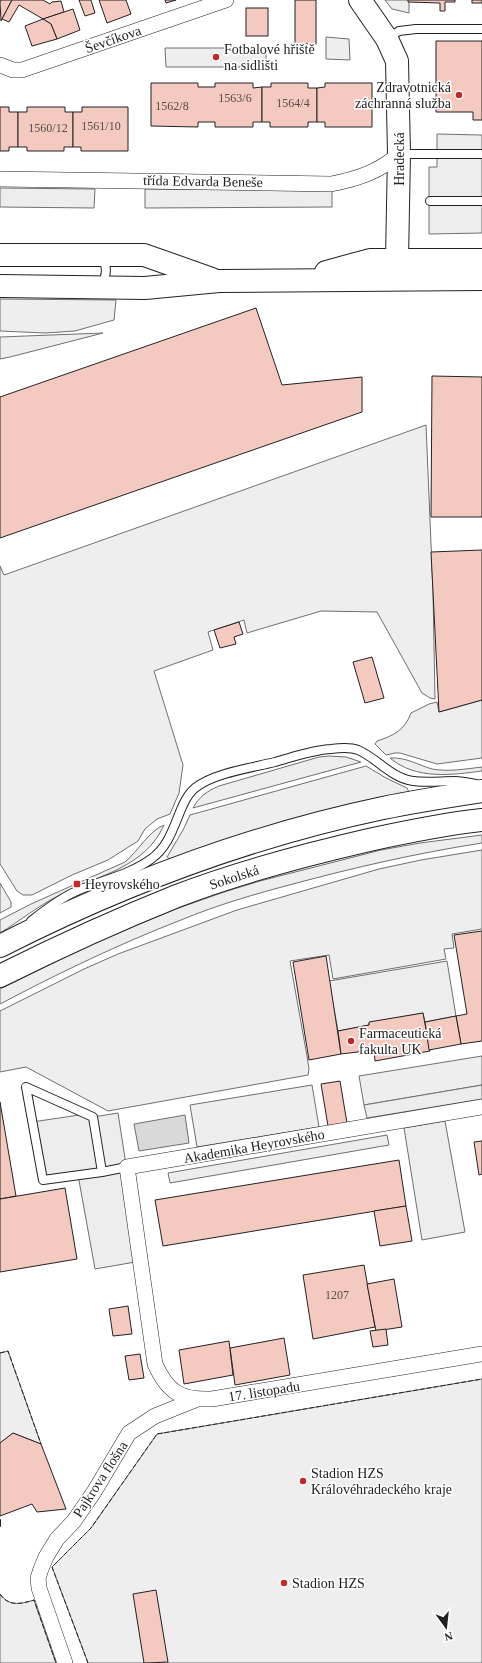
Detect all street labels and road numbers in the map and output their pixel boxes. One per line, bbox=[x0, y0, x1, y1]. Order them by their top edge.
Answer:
street label: Ševčíkova bbox=[83, 22, 144, 56]
street label: Hradecká bbox=[392, 131, 407, 186]
street label: třída Edvarda Beneše bbox=[143, 173, 263, 190]
street label: Sokolská bbox=[207, 862, 262, 893]
street label: Akademika Heyrovského bbox=[183, 1127, 326, 1166]
street label: 17. listopadu bbox=[227, 1378, 301, 1405]
street label: Pajkrova flošna bbox=[70, 1438, 131, 1520]

